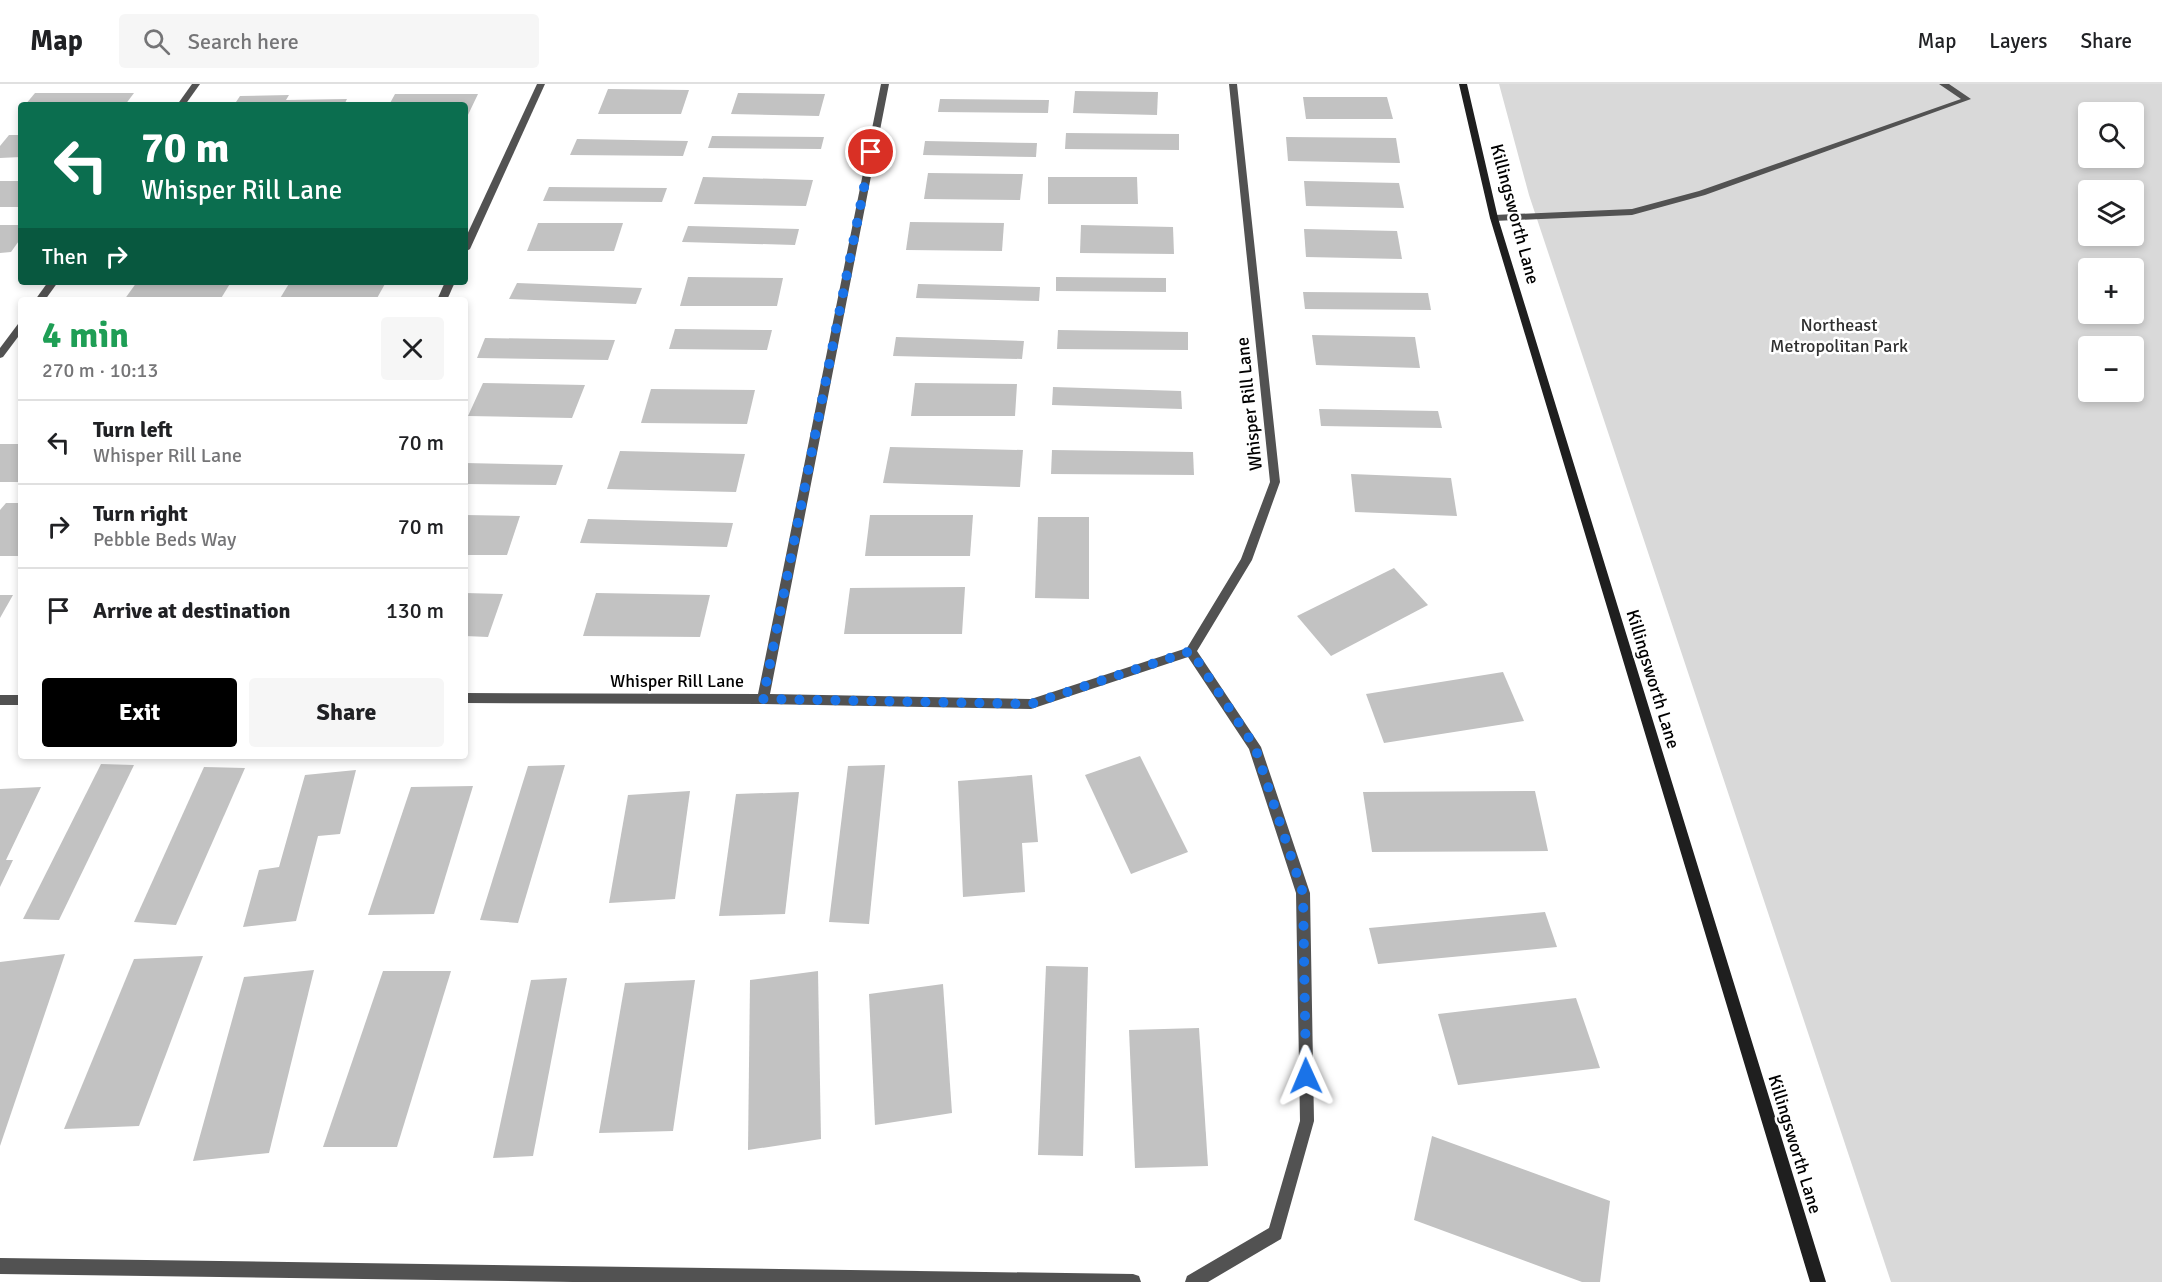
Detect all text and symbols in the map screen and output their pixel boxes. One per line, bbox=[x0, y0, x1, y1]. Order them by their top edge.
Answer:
search box bbox=[119, 14, 539, 68]
text: Map bbox=[30, 24, 83, 58]
icon: search bbox=[140, 25, 173, 58]
text: Search here bbox=[188, 28, 299, 55]
text: Map bbox=[1918, 28, 1956, 54]
text: Layers bbox=[1989, 28, 2047, 54]
text: Share bbox=[2080, 28, 2132, 54]
map controls bbox=[2078, 102, 2144, 402]
button: search bbox=[2078, 102, 2144, 168]
text: 70 m bbox=[141, 123, 230, 174]
icon: left bbox=[42, 126, 120, 204]
pin bbox=[845, 126, 896, 177]
icon: arrive bbox=[854, 135, 887, 168]
street label: Killingsworth Lane bbox=[1486, 141, 1544, 287]
text: Whisper Rill Lane bbox=[141, 174, 342, 207]
button: layers bbox=[2078, 180, 2144, 246]
icon: right bbox=[100, 240, 133, 273]
text: Then bbox=[42, 243, 88, 270]
button: + bbox=[2078, 258, 2144, 324]
text: 4 min bbox=[42, 313, 129, 358]
park label: Northeast Metropolitan Park bbox=[1770, 314, 1908, 357]
button: close bbox=[381, 317, 444, 380]
street label: Whisper Rill Lane bbox=[1231, 336, 1267, 472]
button: − bbox=[2078, 336, 2144, 402]
text: 270 m · 10:13 bbox=[42, 358, 158, 383]
text: Turn left bbox=[93, 416, 173, 443]
icon: left bbox=[42, 426, 75, 459]
text: 70 m bbox=[398, 429, 444, 456]
text: Whisper Rill Lane bbox=[93, 443, 242, 468]
text: Turn right bbox=[93, 500, 188, 527]
icon: right bbox=[42, 510, 75, 543]
text: 70 m bbox=[398, 513, 444, 540]
text: Pebble Beds Way bbox=[93, 527, 236, 552]
icon: arrive bbox=[42, 594, 75, 627]
text: Arrive at destination bbox=[93, 597, 290, 624]
text: 130 m bbox=[386, 597, 444, 624]
street label: Killingsworth Lane bbox=[1621, 607, 1685, 751]
street label: Whisper Rill Lane bbox=[610, 670, 744, 692]
button: Exit bbox=[42, 678, 237, 747]
button: Share bbox=[249, 678, 444, 747]
position arrow bbox=[1274, 1044, 1338, 1108]
street label: Killingsworth Lane bbox=[1763, 1072, 1827, 1216]

